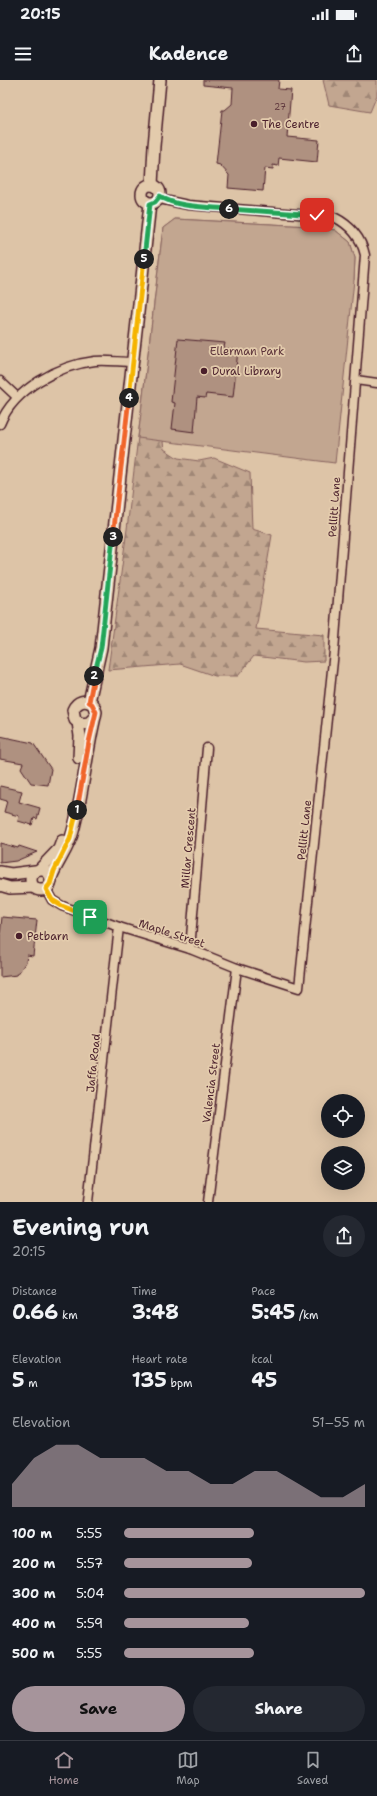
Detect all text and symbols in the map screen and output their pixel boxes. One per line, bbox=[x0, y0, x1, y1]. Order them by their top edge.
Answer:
text: 20:15 bbox=[20, 4, 61, 24]
text: Kadence bbox=[149, 42, 228, 66]
icon: menu bbox=[12, 43, 34, 65]
icon: share bbox=[343, 43, 365, 65]
house number: 27 bbox=[274, 101, 286, 113]
place label: The Centre bbox=[262, 117, 320, 132]
marker: The Centre bbox=[249, 119, 259, 129]
pin bbox=[300, 198, 334, 232]
pin: 6 bbox=[219, 199, 239, 219]
text: 6 bbox=[225, 201, 233, 216]
icon: check bbox=[306, 204, 328, 226]
pin: 5 bbox=[134, 249, 154, 269]
text: 5 bbox=[141, 251, 147, 266]
park label: Ellerman Park bbox=[210, 344, 284, 359]
place label: Dural Library bbox=[212, 364, 281, 379]
marker: Dural Library bbox=[199, 366, 209, 376]
pin: 4 bbox=[119, 388, 139, 408]
text: 4 bbox=[125, 390, 133, 405]
street label: Pellitt Lane bbox=[325, 476, 344, 538]
pin: 3 bbox=[103, 527, 123, 547]
text: 3 bbox=[109, 529, 117, 544]
pin: 2 bbox=[84, 666, 104, 686]
text: 2 bbox=[90, 668, 98, 683]
street label: Pellitt Lane bbox=[294, 799, 315, 861]
pin: 1 bbox=[67, 800, 87, 820]
text: 1 bbox=[74, 802, 80, 817]
street label: Millar Crescent bbox=[177, 807, 200, 889]
pin bbox=[73, 900, 107, 934]
icon: arrive bbox=[79, 906, 101, 928]
street label: Maple Street bbox=[137, 916, 207, 951]
place label: Petbarn bbox=[27, 929, 69, 944]
marker: Petbarn bbox=[14, 931, 24, 941]
street label: Jaffa Road bbox=[83, 1033, 104, 1093]
street label: Valencia Street bbox=[199, 1042, 224, 1124]
map controls bbox=[321, 1094, 365, 1190]
button: locate bbox=[321, 1094, 365, 1138]
button: layers bbox=[321, 1146, 365, 1190]
text: Evening run bbox=[12, 1213, 149, 1242]
button: share bbox=[323, 1215, 365, 1257]
text: 20:15 bbox=[12, 1243, 45, 1260]
text: Distance bbox=[12, 1284, 57, 1299]
text: Time bbox=[132, 1284, 157, 1299]
text: Pace bbox=[251, 1284, 276, 1299]
text: 0.66 bbox=[12, 1299, 58, 1325]
text: 3:48 bbox=[132, 1299, 179, 1325]
text: 5:45 bbox=[251, 1299, 295, 1325]
text: km bbox=[58, 1308, 78, 1323]
text: /km bbox=[295, 1308, 319, 1323]
text: Elevation bbox=[12, 1352, 61, 1367]
text: Heart rate bbox=[132, 1352, 188, 1367]
text: kcal bbox=[251, 1352, 273, 1367]
text: 5 bbox=[12, 1367, 25, 1393]
text: 135 bbox=[132, 1367, 167, 1393]
text: 45 bbox=[251, 1367, 277, 1393]
text: m bbox=[25, 1376, 38, 1391]
text: bpm bbox=[167, 1376, 193, 1391]
text: Elevation bbox=[12, 1414, 70, 1431]
text: 51–55 m bbox=[312, 1414, 365, 1431]
text: 100 m bbox=[12, 1525, 52, 1542]
text: 5:55 bbox=[76, 1525, 102, 1542]
text: 200 m bbox=[12, 1555, 55, 1572]
text: 5:57 bbox=[76, 1555, 103, 1572]
text: 300 m bbox=[12, 1585, 56, 1602]
text: 5:04 bbox=[76, 1585, 104, 1602]
text: 400 m bbox=[12, 1615, 56, 1632]
text: 5:59 bbox=[76, 1615, 103, 1632]
text: 500 m bbox=[12, 1645, 55, 1662]
text: 5:55 bbox=[76, 1645, 102, 1662]
button: Save bbox=[12, 1686, 185, 1732]
button: Share bbox=[193, 1686, 365, 1732]
tab: Home bbox=[49, 1749, 79, 1788]
tab: Map bbox=[176, 1749, 200, 1788]
tab: Saved bbox=[297, 1749, 328, 1788]

